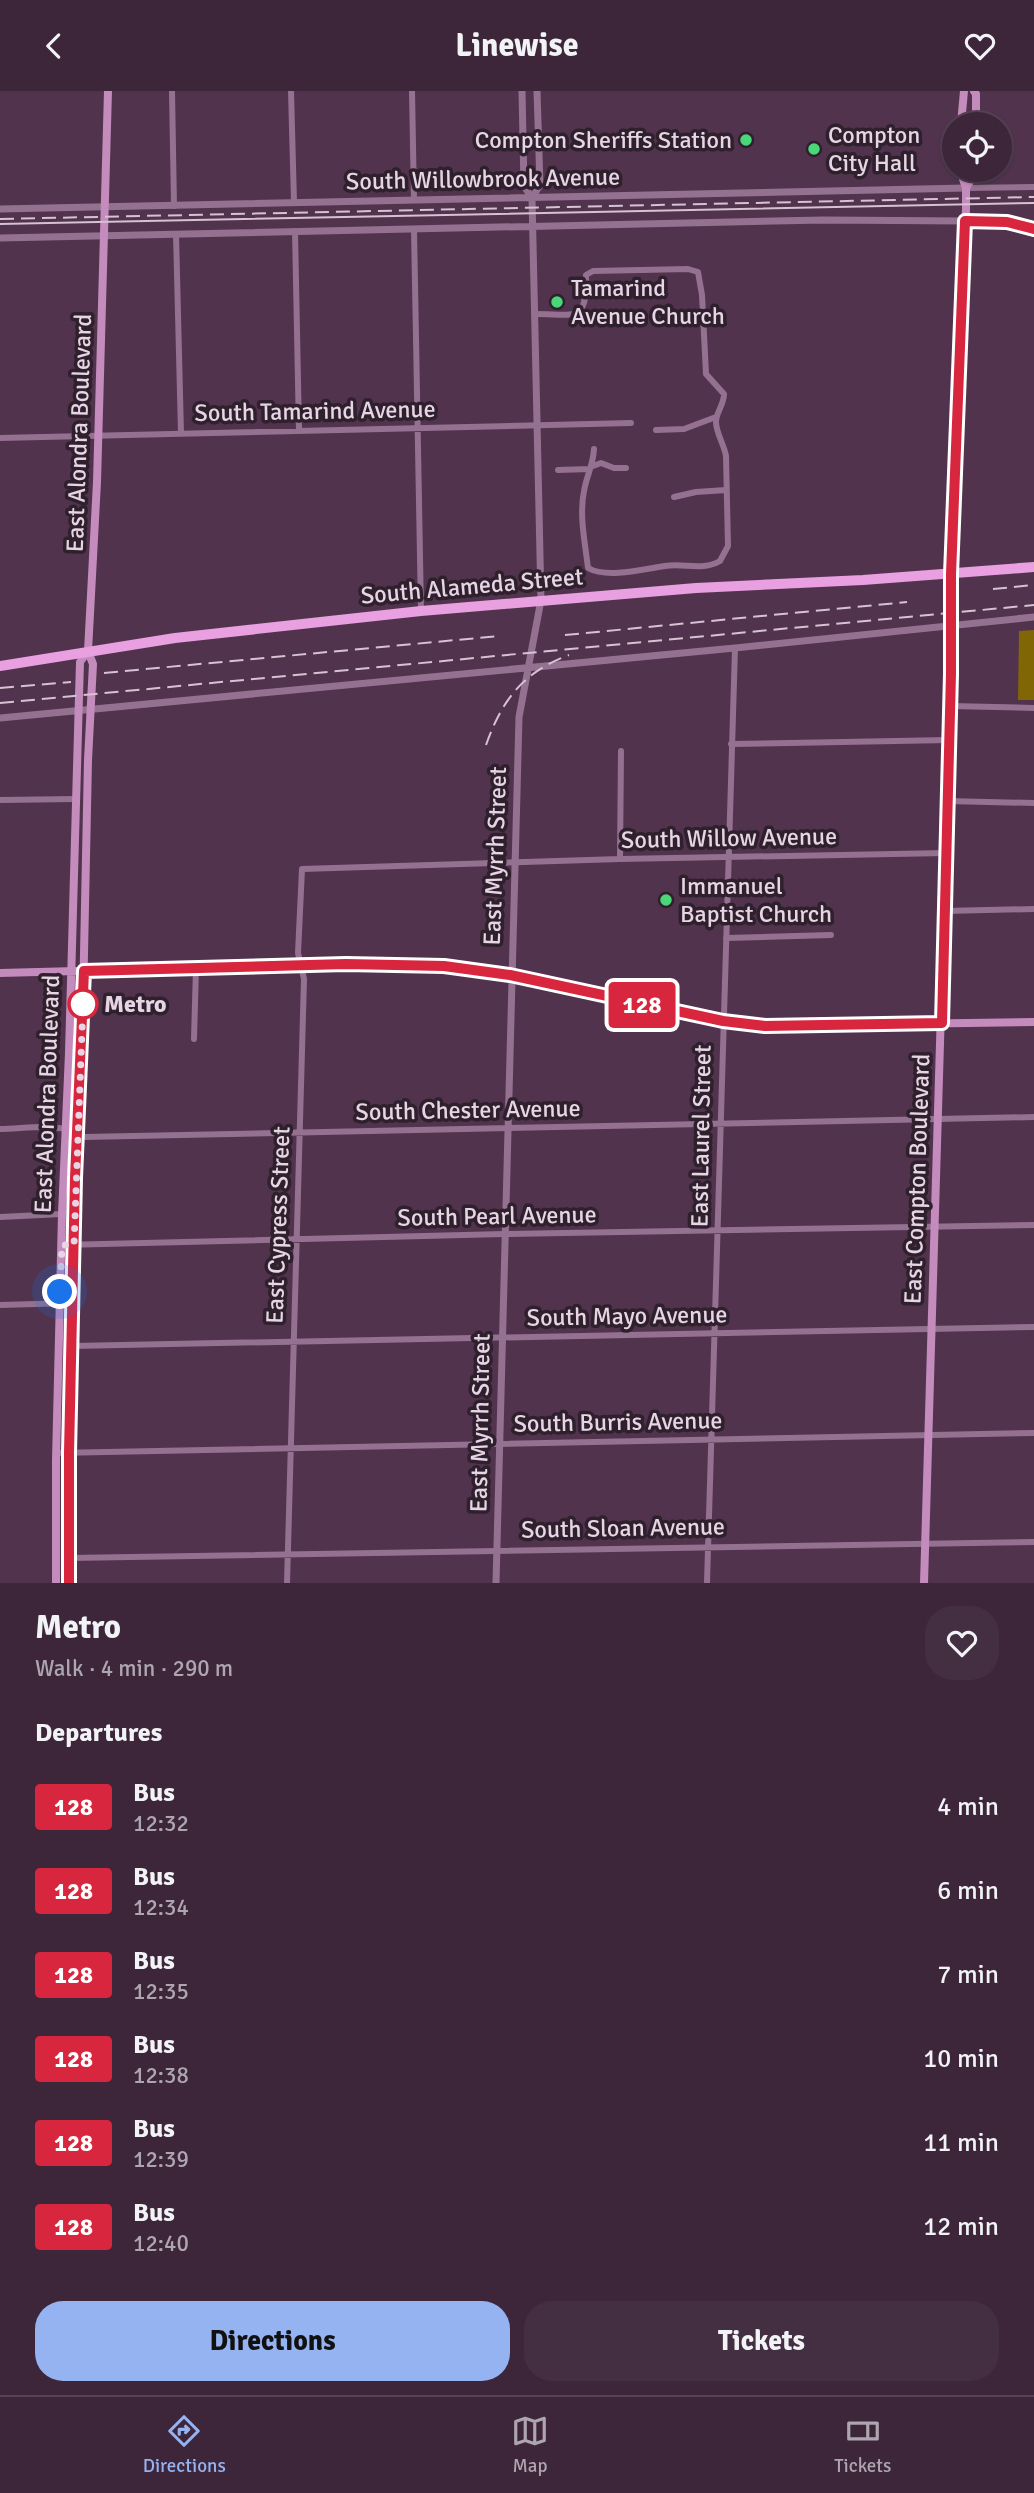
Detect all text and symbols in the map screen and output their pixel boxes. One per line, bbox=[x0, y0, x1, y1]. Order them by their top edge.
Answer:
text: Linewise bbox=[455, 26, 579, 65]
icon: back bbox=[35, 27, 73, 65]
icon: heart bbox=[961, 27, 999, 65]
map controls bbox=[942, 112, 1012, 182]
button: locate bbox=[942, 112, 1012, 182]
place label: Compton City Hall bbox=[828, 120, 920, 178]
place label: Compton Sheriffs Station bbox=[475, 125, 732, 155]
marker: Compton Sheriffs Station bbox=[738, 132, 754, 148]
marker: Compton City Hall bbox=[806, 141, 822, 157]
street label: South Willowbrook Avenue bbox=[346, 162, 620, 196]
place label: Tamarind Avenue Church bbox=[571, 273, 725, 331]
marker: Tamarind Avenue Church bbox=[549, 294, 565, 310]
street label: East Alondra Boulevard bbox=[60, 313, 98, 553]
street label: South Tamarind Avenue bbox=[194, 394, 436, 428]
street label: South Alameda Street bbox=[360, 561, 584, 611]
street label: East Myrrh Street bbox=[477, 766, 513, 946]
street label: South Willow Avenue bbox=[621, 821, 837, 855]
place label: Immanuel Baptist Church bbox=[680, 871, 832, 929]
marker: Immanuel Baptist Church bbox=[658, 892, 674, 908]
street label: East Alondra Boulevard bbox=[28, 974, 66, 1214]
line badge: 128 bbox=[602, 982, 682, 1028]
marker: Metro bbox=[68, 989, 98, 1019]
place label: Metro bbox=[104, 989, 167, 1019]
text: 128 bbox=[623, 990, 661, 1020]
street label: East Laurel Street bbox=[684, 1044, 718, 1228]
street label: East Compton Boulevard bbox=[898, 1053, 936, 1305]
street label: South Chester Avenue bbox=[355, 1093, 581, 1127]
street label: East Cypress Street bbox=[260, 1126, 296, 1324]
street label: South Pearl Avenue bbox=[397, 1199, 597, 1233]
your location bbox=[42, 1274, 77, 1309]
street label: South Mayo Avenue bbox=[526, 1299, 728, 1333]
street label: East Myrrh Street bbox=[463, 1333, 497, 1513]
street label: South Burris Avenue bbox=[513, 1405, 723, 1439]
street label: South Sloan Avenue bbox=[521, 1511, 725, 1545]
button: heart bbox=[925, 1606, 999, 1680]
text: Metro bbox=[35, 1607, 121, 1648]
text: Walk · 4 min · 290 m bbox=[35, 1654, 233, 1683]
text: Departures bbox=[35, 1717, 162, 1749]
text: Bus bbox=[133, 1777, 175, 1809]
text: 4 min bbox=[937, 1791, 999, 1823]
text: 128 bbox=[54, 1792, 93, 1822]
text: 12:32 bbox=[133, 1809, 189, 1838]
text: Bus bbox=[133, 1861, 175, 1893]
text: 6 min bbox=[937, 1875, 999, 1907]
text: 128 bbox=[54, 1876, 93, 1906]
text: 12:34 bbox=[133, 1893, 189, 1922]
text: Bus bbox=[133, 1945, 175, 1977]
text: 7 min bbox=[937, 1959, 999, 1991]
text: 128 bbox=[54, 1960, 93, 1990]
text: 12:35 bbox=[133, 1977, 189, 2006]
text: Bus bbox=[133, 2029, 175, 2061]
text: 10 min bbox=[923, 2043, 999, 2075]
text: 128 bbox=[54, 2044, 93, 2074]
text: 12:38 bbox=[133, 2061, 189, 2090]
text: Bus bbox=[133, 2113, 175, 2145]
text: 11 min bbox=[923, 2127, 999, 2159]
text: 128 bbox=[54, 2128, 93, 2158]
text: 12:39 bbox=[133, 2145, 189, 2174]
text: Bus bbox=[133, 2197, 175, 2229]
text: 12 min bbox=[923, 2211, 999, 2243]
text: 128 bbox=[54, 2212, 93, 2242]
text: 12:40 bbox=[133, 2229, 189, 2258]
button: Directions bbox=[35, 2301, 510, 2381]
button: Tickets bbox=[524, 2301, 999, 2381]
tab: Directions bbox=[143, 2412, 226, 2478]
tab: Map bbox=[511, 2412, 549, 2478]
tab: Tickets bbox=[834, 2412, 891, 2478]

